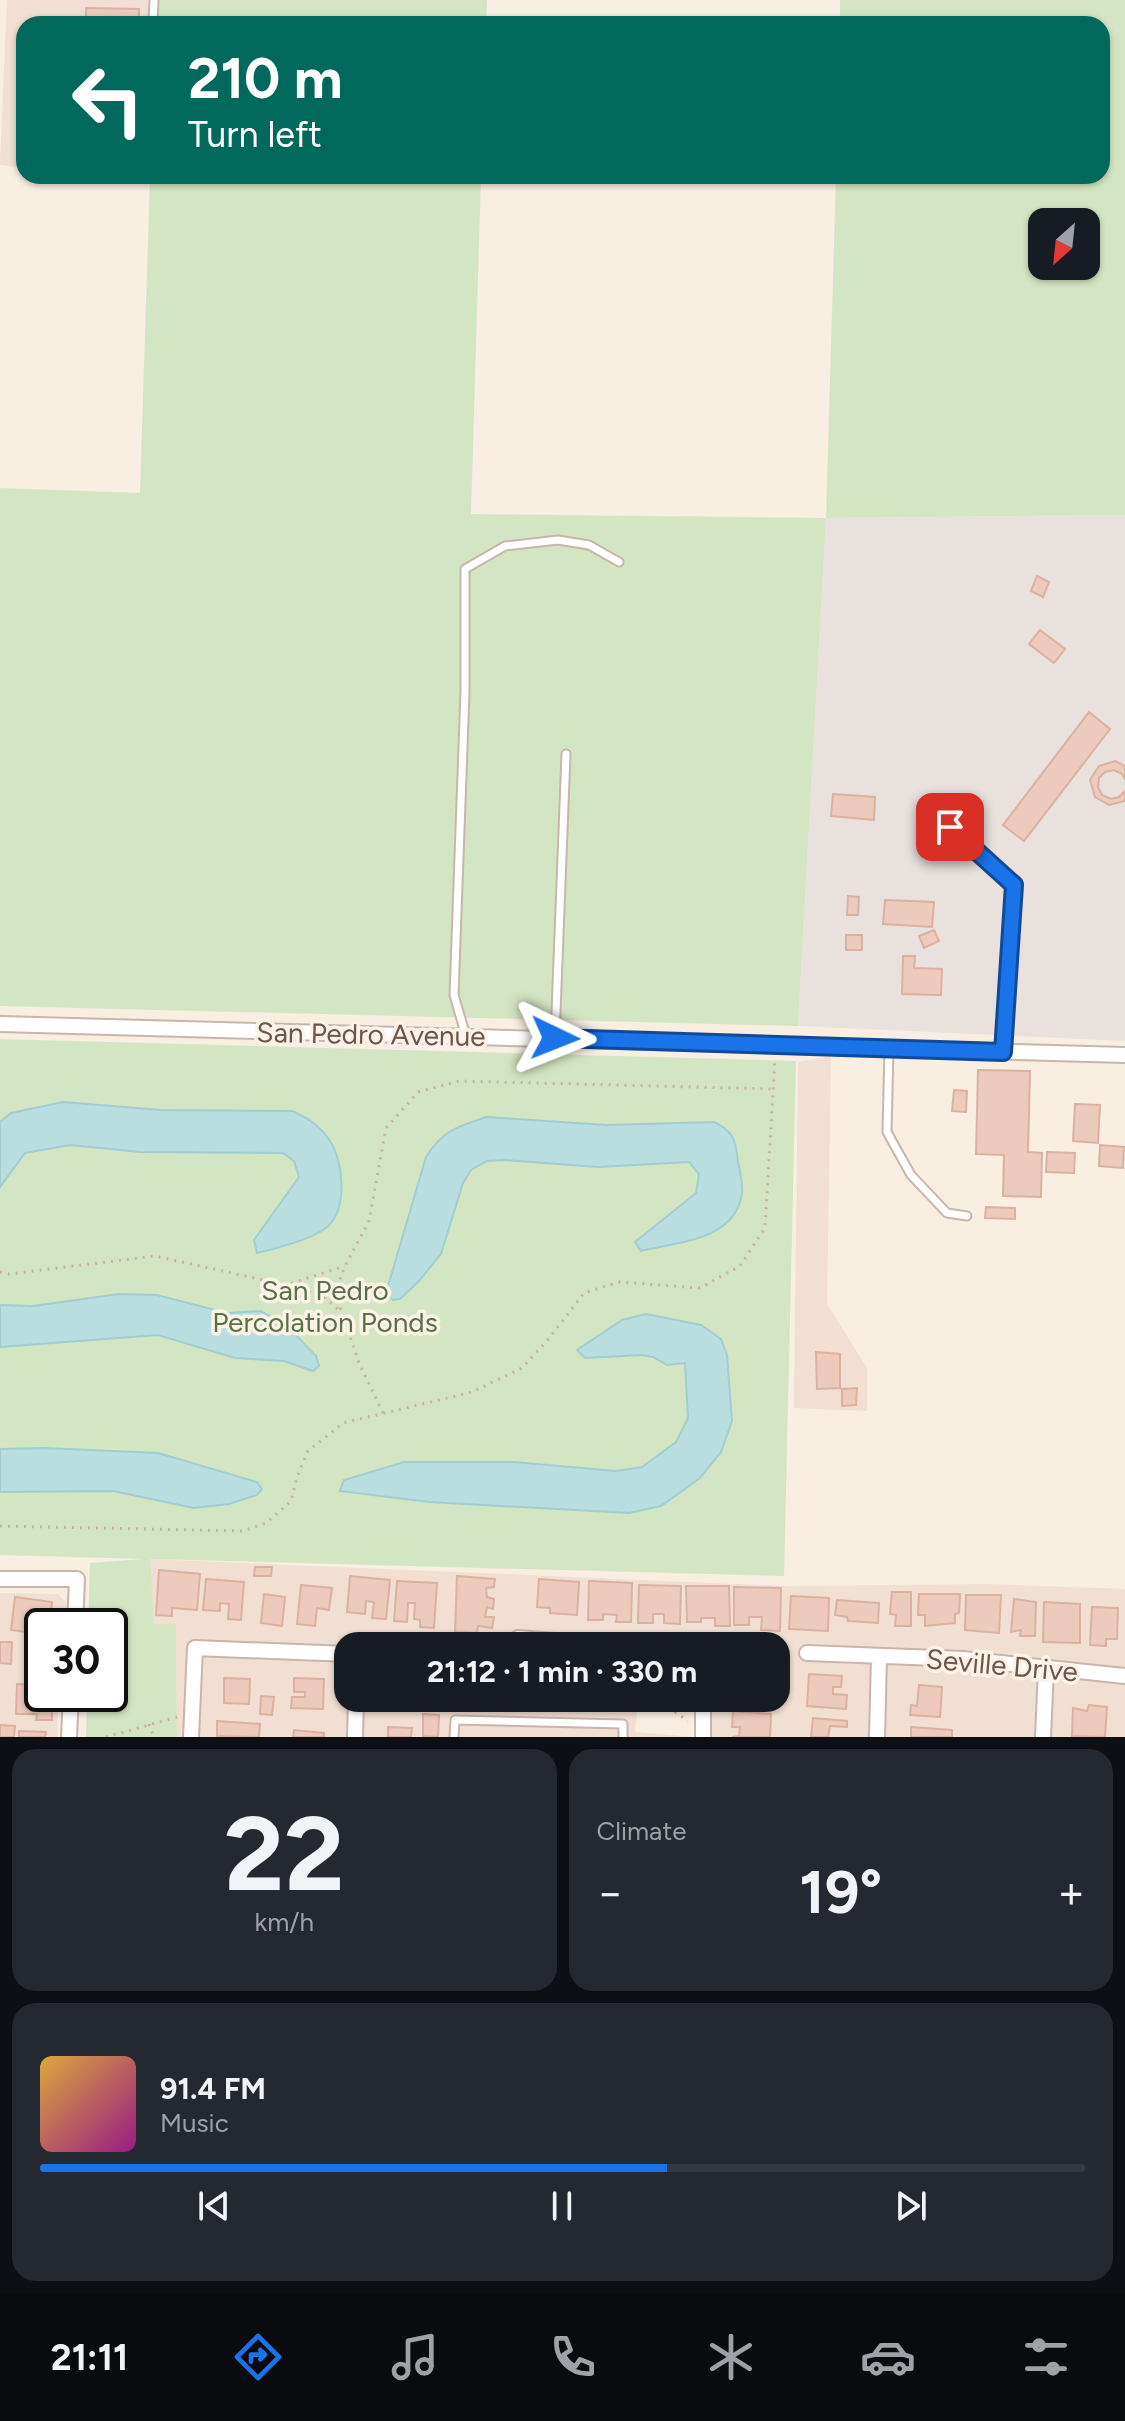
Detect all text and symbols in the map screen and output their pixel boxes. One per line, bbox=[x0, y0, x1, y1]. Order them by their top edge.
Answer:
text: 210 m bbox=[188, 45, 343, 112]
icon: left bbox=[56, 48, 160, 152]
text: Turn left bbox=[188, 113, 322, 156]
north arrow bbox=[1028, 208, 1100, 280]
map controls bbox=[1028, 208, 1100, 280]
pin bbox=[916, 793, 984, 861]
icon: arrive bbox=[928, 805, 972, 849]
position arrow bbox=[513, 996, 597, 1080]
street label: San Pedro Avenue bbox=[256, 1015, 486, 1053]
park label: San Pedro Percolation Ponds bbox=[212, 1273, 438, 1339]
speed limit sign: 30 bbox=[24, 1608, 128, 1712]
street label: Seville Drive bbox=[925, 1641, 1079, 1689]
text: 21:12 · 1 min · 330 m bbox=[427, 1653, 697, 1690]
text: 22 bbox=[224, 1791, 344, 1916]
text: Climate bbox=[597, 1815, 686, 1847]
text: 19° bbox=[799, 1856, 882, 1928]
text: − bbox=[597, 1866, 624, 1919]
text: + bbox=[1058, 1866, 1085, 1919]
text: km/h bbox=[255, 1906, 314, 1938]
text: 91.4 FM bbox=[160, 2070, 266, 2107]
text: Music bbox=[160, 2107, 229, 2139]
icon: previous bbox=[192, 2184, 236, 2228]
icon: pause bbox=[540, 2184, 584, 2228]
icon: next bbox=[889, 2184, 933, 2228]
icon: directions bbox=[230, 2329, 286, 2385]
icon: music bbox=[387, 2329, 443, 2385]
icon: phone bbox=[545, 2329, 601, 2385]
icon: climate bbox=[703, 2329, 759, 2385]
icon: car bbox=[860, 2329, 916, 2385]
icon: filters bbox=[1018, 2329, 1074, 2385]
text: 21:11 bbox=[51, 2336, 128, 2379]

